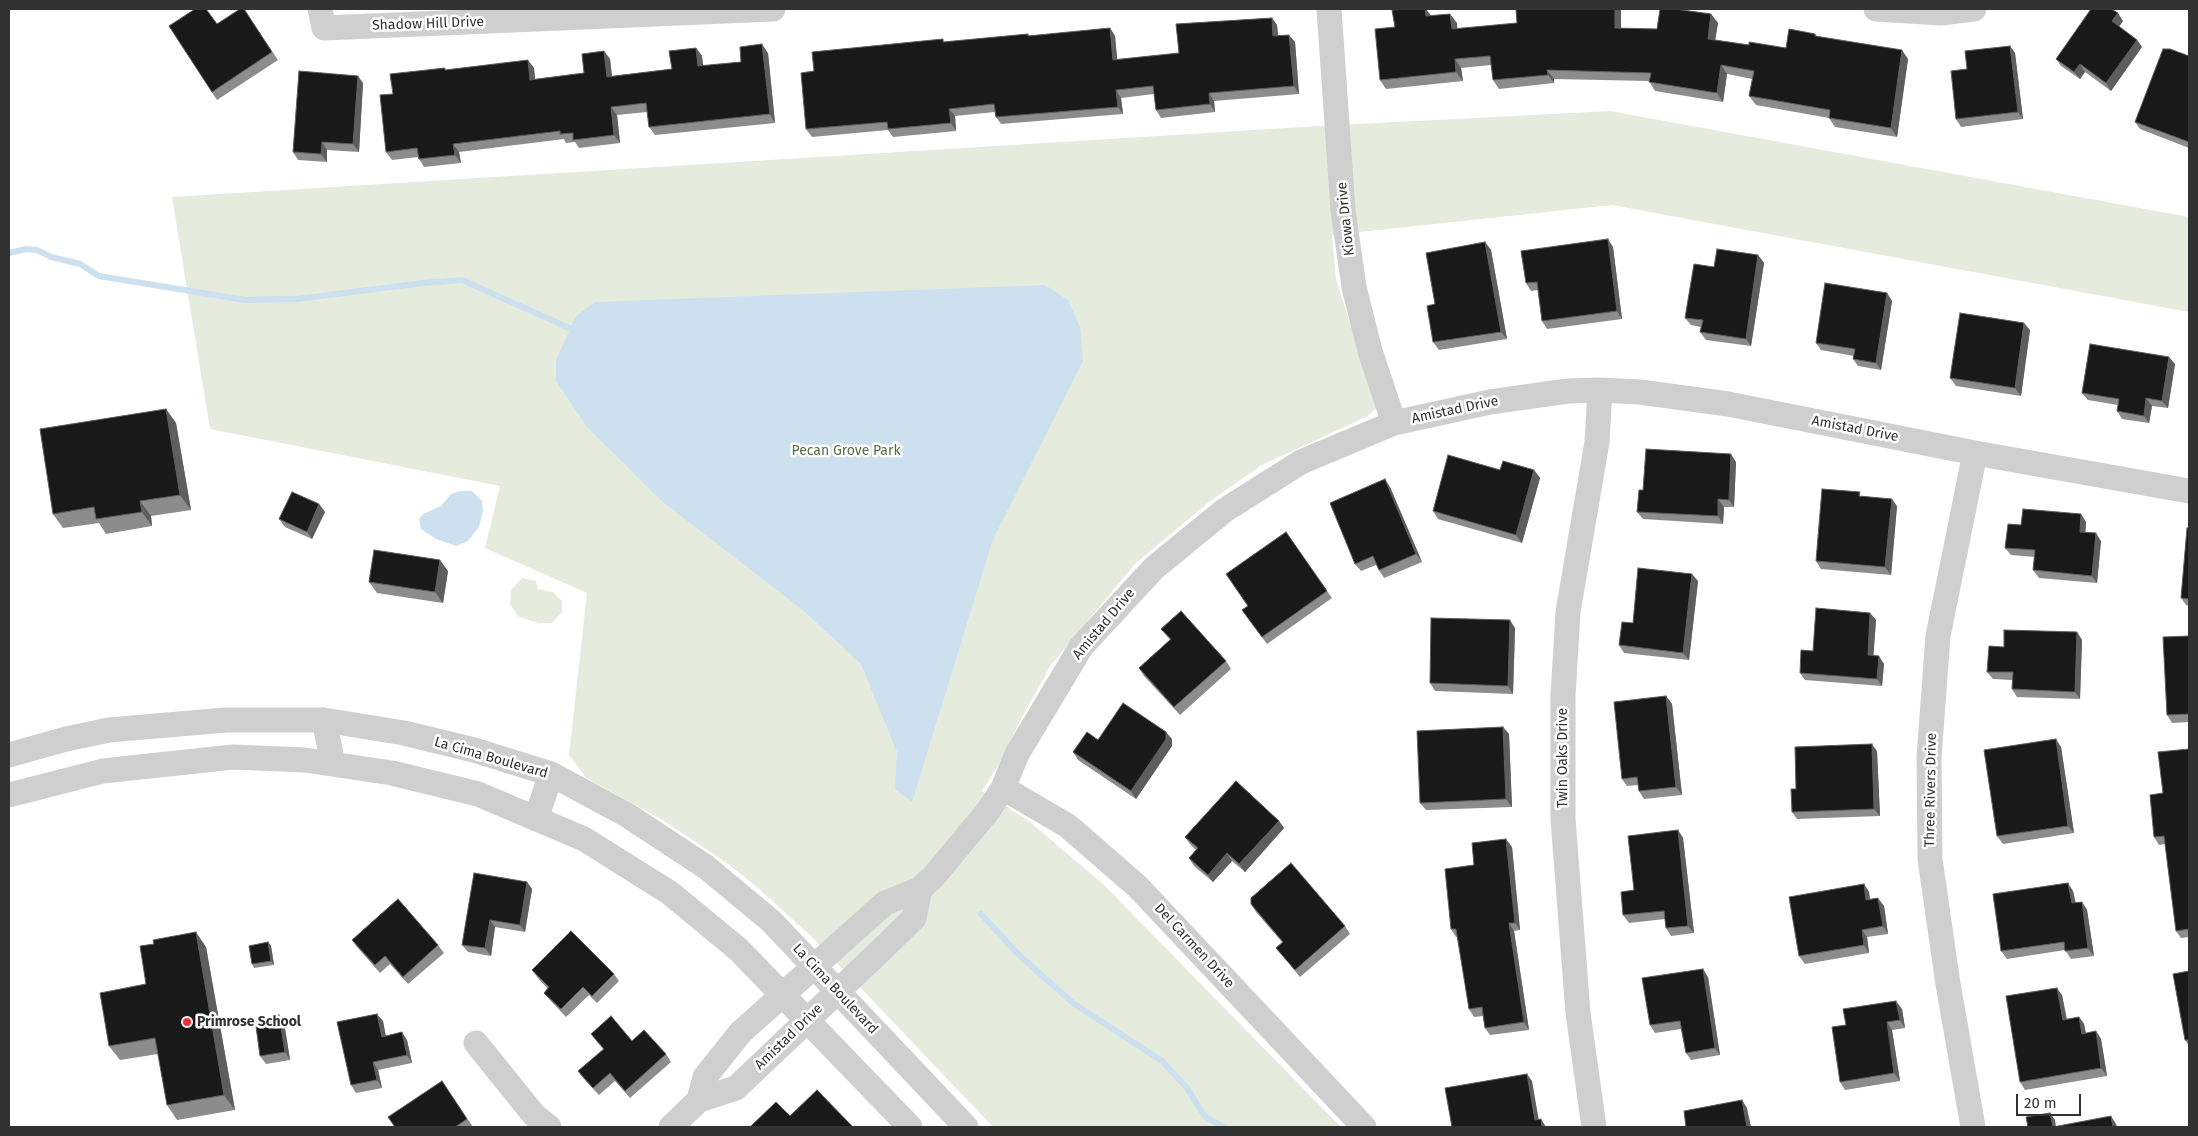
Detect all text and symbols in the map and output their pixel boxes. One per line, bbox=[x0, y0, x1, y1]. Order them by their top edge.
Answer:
street label: Shadow Hill Drive bbox=[372, 14, 484, 34]
street label: Kiowa Drive bbox=[1334, 181, 1358, 257]
street label: Amistad Drive bbox=[1410, 393, 1500, 427]
street label: Amistad Drive bbox=[1810, 412, 1900, 446]
park label: Pecan Grove Park bbox=[791, 443, 901, 459]
street label: Amistad Drive bbox=[1069, 585, 1139, 663]
street label: Twin Oaks Drive bbox=[1555, 708, 1571, 808]
street label: Three Rivers Drive bbox=[1922, 733, 1940, 847]
street label: La Cima Boulevard bbox=[432, 734, 550, 782]
street label: Del Carmen Drive bbox=[1151, 900, 1237, 992]
street label: La Cima Boulevard bbox=[789, 940, 881, 1038]
street label: Amistad Drive bbox=[752, 1000, 826, 1074]
place label: Primrose School bbox=[197, 1014, 301, 1030]
marker: Primrose School bbox=[181, 1016, 193, 1028]
scale bar bbox=[2018, 1084, 2083, 1116]
text: 20 m bbox=[2024, 1094, 2057, 1112]

